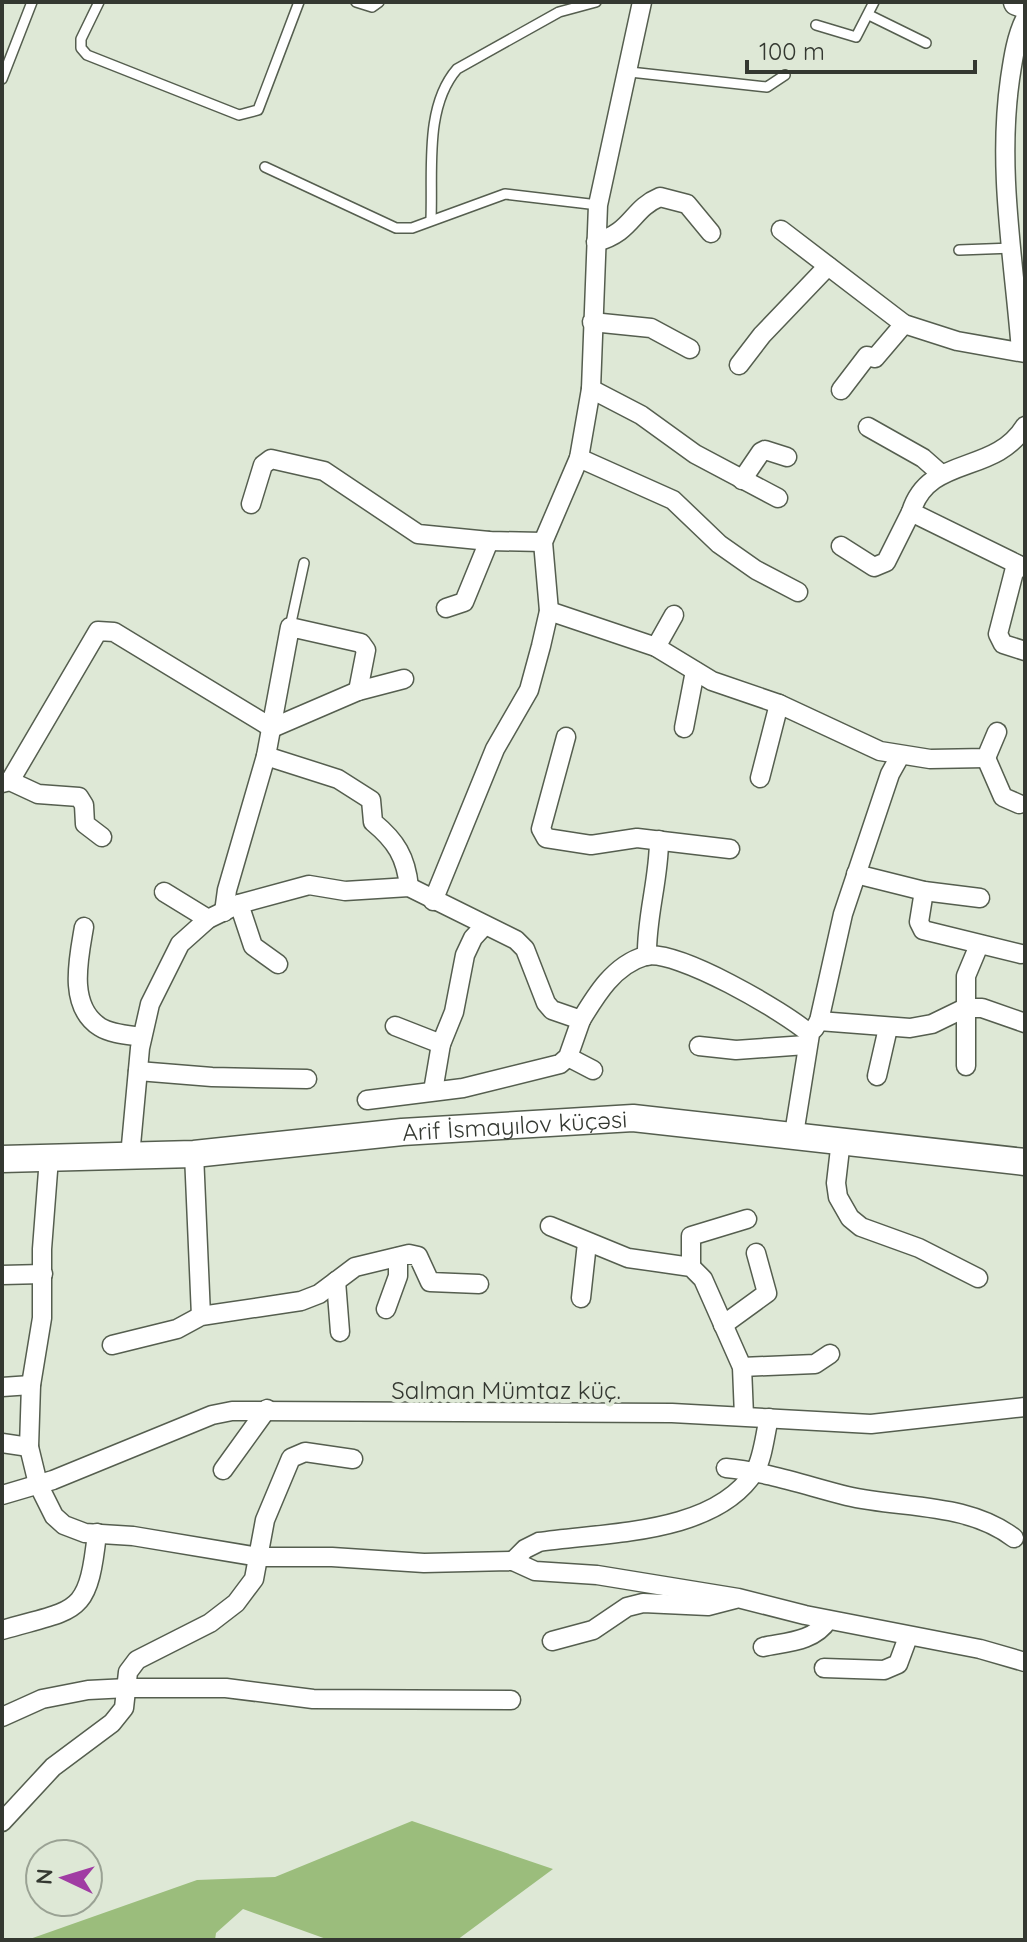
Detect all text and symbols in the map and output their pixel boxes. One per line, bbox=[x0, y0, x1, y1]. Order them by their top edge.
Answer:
scale bar bbox=[747, 24, 975, 74]
text: 100 m bbox=[759, 36, 825, 66]
street label: Arif İsmayılov küçəsi bbox=[401, 1103, 628, 1147]
street label: Salman Mümtaz küç. bbox=[391, 1375, 621, 1405]
north arrow bbox=[24, 1838, 104, 1918]
text: N bbox=[30, 1868, 59, 1886]

